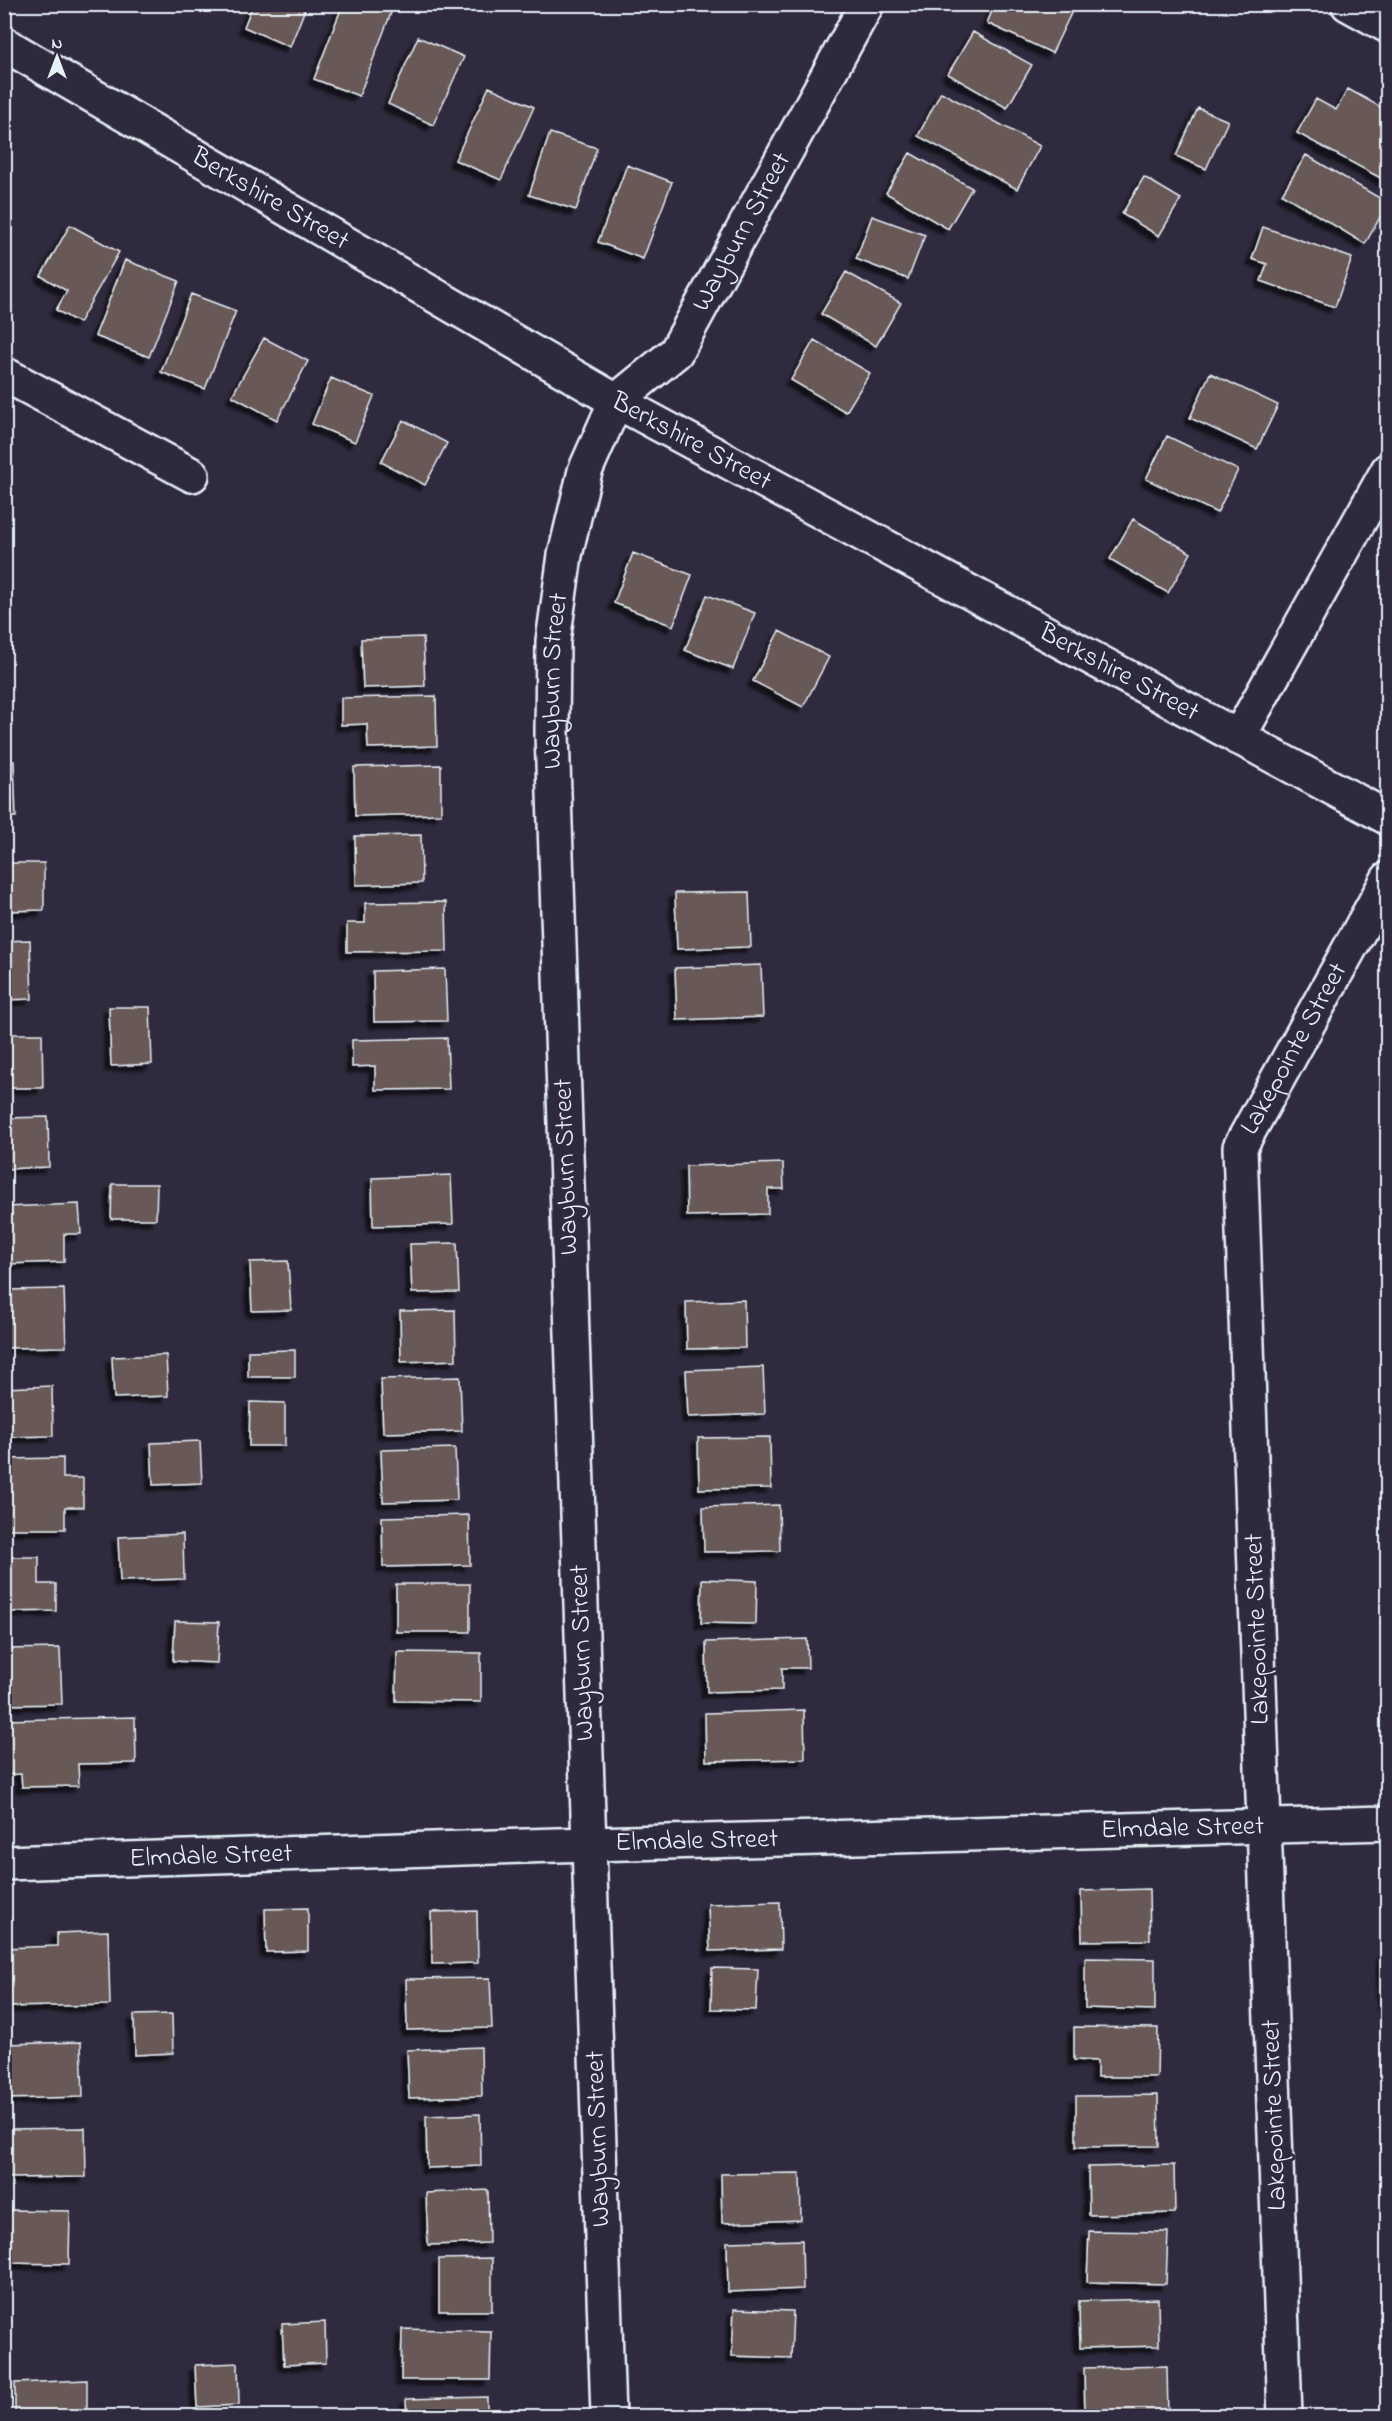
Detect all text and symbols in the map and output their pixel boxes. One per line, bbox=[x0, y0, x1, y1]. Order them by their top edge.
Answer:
north arrow bbox=[27, 27, 87, 87]
text: N bbox=[52, 32, 63, 56]
street label: Berkshire Street bbox=[183, 137, 356, 261]
street label: Wayburn Street bbox=[682, 145, 801, 319]
street label: Berkshire Street bbox=[603, 382, 778, 501]
street label: Wayburn Street bbox=[532, 590, 579, 770]
street label: Berkshire Street bbox=[1031, 613, 1206, 732]
street label: Lakepointe Street bbox=[1231, 956, 1358, 1142]
street label: Wayburn Street bbox=[544, 1078, 590, 1256]
street label: Lakepointe Street bbox=[1235, 1533, 1281, 1725]
street label: Wayburn Street bbox=[560, 1564, 606, 1742]
street label: Elmdale Street bbox=[1100, 1807, 1265, 1850]
street label: Elmdale Street bbox=[615, 1820, 779, 1863]
street label: Elmdale Street bbox=[129, 1834, 293, 1878]
street label: Lakepointe Street bbox=[1252, 2019, 1298, 2211]
street label: Wayburn Street bbox=[576, 2050, 622, 2228]

